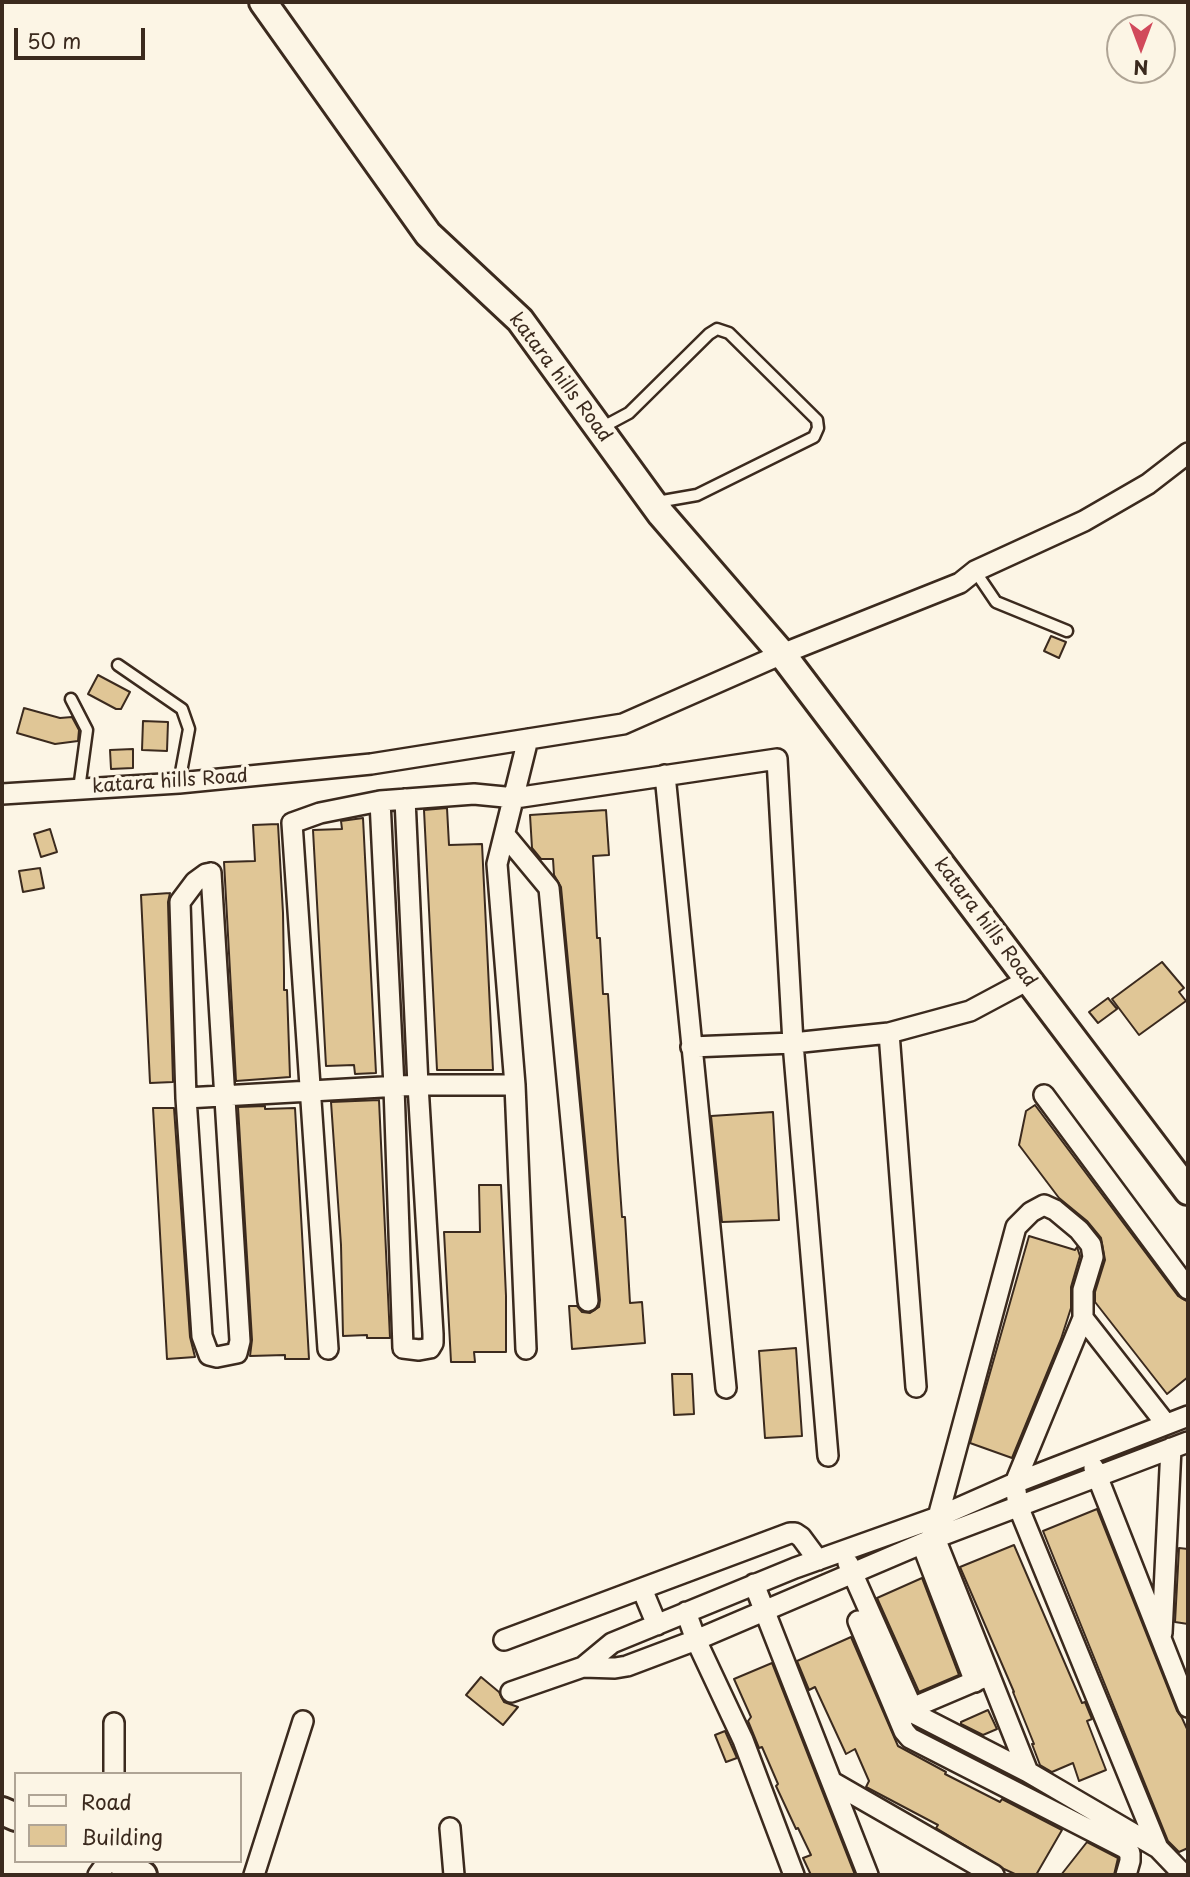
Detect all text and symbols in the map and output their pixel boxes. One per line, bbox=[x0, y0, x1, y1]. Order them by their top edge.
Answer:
scale bar bbox=[18, 14, 149, 58]
north arrow bbox=[1106, 14, 1176, 84]
text: 50 m bbox=[27, 24, 81, 56]
text: N bbox=[1133, 54, 1149, 82]
street label: katara hills Road bbox=[504, 309, 616, 447]
street label: katara hills Road bbox=[91, 765, 249, 799]
street label: katara hills Road bbox=[929, 854, 1041, 992]
legend bbox=[14, 1772, 242, 1863]
text: Road bbox=[81, 1785, 132, 1817]
text: Building bbox=[81, 1820, 163, 1852]

